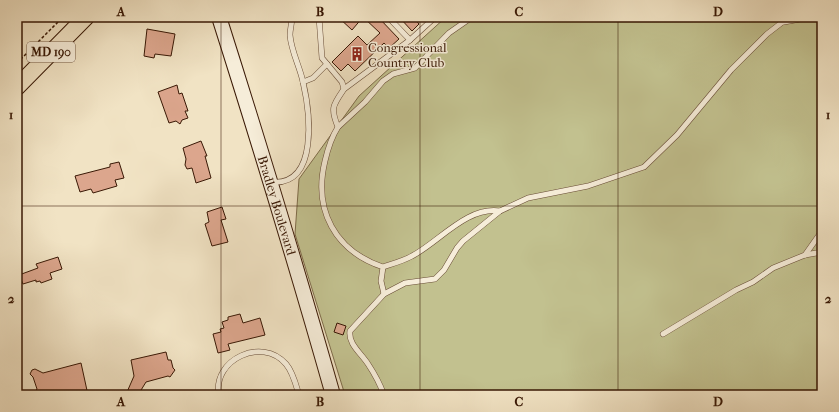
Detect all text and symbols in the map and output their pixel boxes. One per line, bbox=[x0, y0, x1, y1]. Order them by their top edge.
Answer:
text: A bbox=[116, 4, 126, 19]
text: B bbox=[316, 4, 325, 19]
text: C bbox=[515, 4, 524, 19]
text: D bbox=[713, 4, 723, 19]
place label: Congressional Country Club bbox=[368, 40, 447, 70]
road number: MD 190 bbox=[27, 42, 75, 62]
building icon: Congressional Country Club bbox=[349, 46, 365, 62]
text: 1 bbox=[9, 107, 14, 122]
text: 1 bbox=[826, 107, 831, 122]
street label: Bradley Boulevard bbox=[255, 154, 300, 258]
text: 2 bbox=[8, 291, 15, 306]
text: 2 bbox=[825, 291, 832, 306]
text: A bbox=[116, 394, 126, 409]
text: B bbox=[316, 394, 325, 409]
text: C bbox=[515, 394, 524, 409]
text: D bbox=[713, 394, 723, 409]

